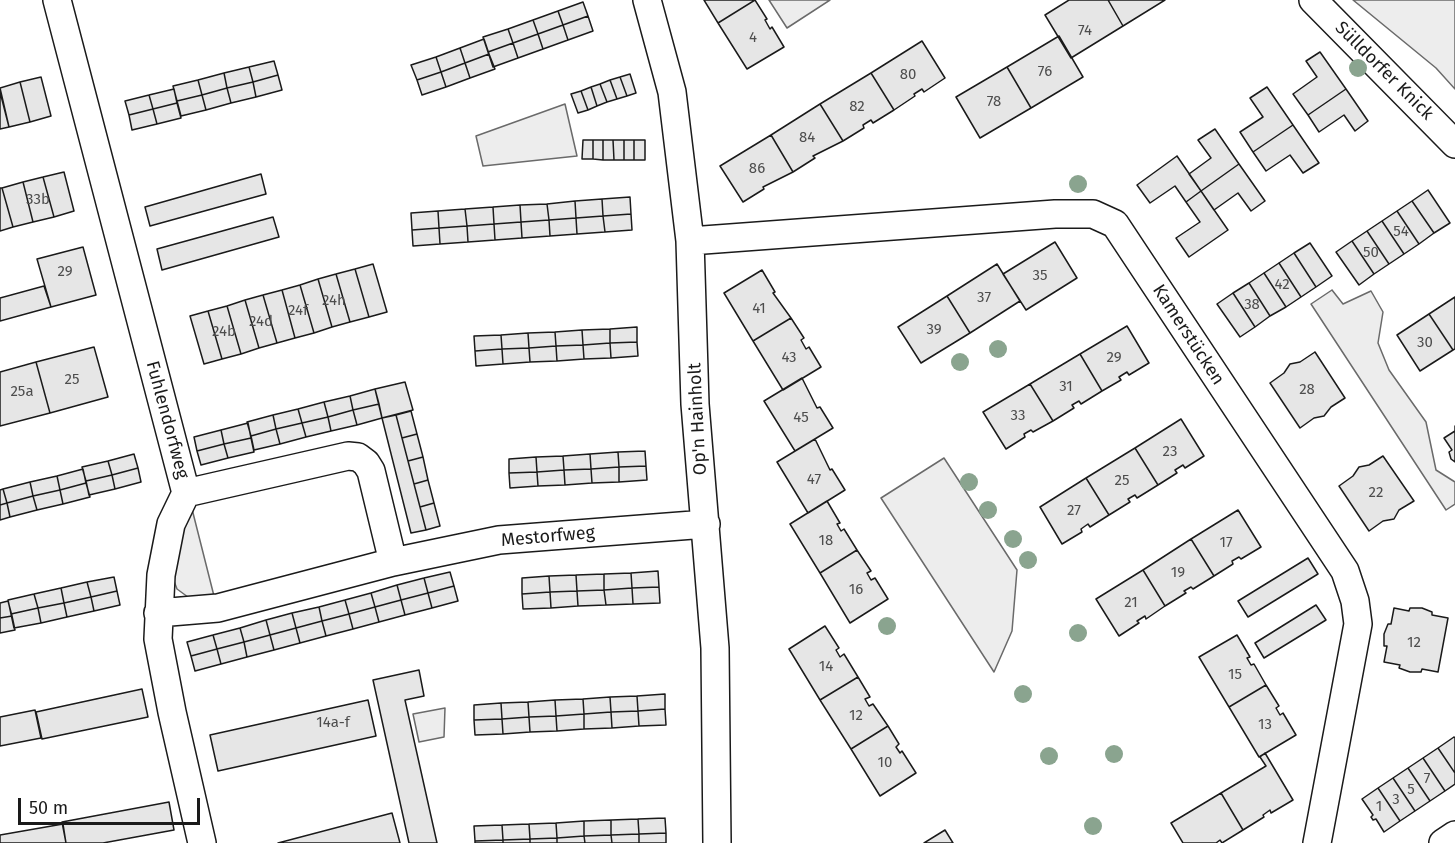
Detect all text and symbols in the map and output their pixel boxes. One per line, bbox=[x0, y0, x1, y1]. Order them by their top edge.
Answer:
street label: Sülldorfer Knick bbox=[1330, 17, 1438, 125]
house number: 74 bbox=[1078, 22, 1092, 40]
house number: 4 bbox=[749, 29, 757, 47]
house number: 76 bbox=[1038, 63, 1052, 81]
house number: 80 bbox=[900, 66, 916, 84]
house number: 78 bbox=[987, 93, 1001, 111]
house number: 82 bbox=[849, 98, 865, 116]
house number: 84 bbox=[799, 129, 815, 147]
house number: 86 bbox=[749, 160, 765, 178]
house number: 33b bbox=[26, 191, 50, 209]
house number: 54 bbox=[1393, 223, 1409, 241]
house number: 50 bbox=[1363, 244, 1379, 262]
house number: 29 bbox=[57, 263, 73, 281]
house number: 35 bbox=[1033, 267, 1047, 285]
house number: 42 bbox=[1274, 276, 1290, 294]
street label: Kamerstücken bbox=[1147, 281, 1229, 389]
house number: 37 bbox=[977, 289, 991, 307]
house number: 24h bbox=[322, 292, 346, 310]
house number: 38 bbox=[1244, 296, 1260, 314]
house number: 41 bbox=[752, 300, 766, 318]
house number: 24f bbox=[288, 302, 308, 320]
house number: 24d bbox=[249, 313, 273, 331]
house number: 39 bbox=[926, 321, 942, 339]
house number: 24b bbox=[212, 323, 236, 341]
house number: 30 bbox=[1417, 334, 1433, 352]
house number: 43 bbox=[781, 349, 797, 367]
house number: 29 bbox=[1106, 349, 1122, 367]
street label: Fuhlendorfweg bbox=[141, 359, 193, 481]
street label: Op'n Hainholt bbox=[684, 362, 712, 476]
house number: 25 bbox=[65, 371, 79, 389]
house number: 31 bbox=[1059, 378, 1073, 396]
house number: 28 bbox=[1299, 381, 1315, 399]
house number: 25a bbox=[10, 383, 34, 401]
house number: 33 bbox=[1011, 407, 1025, 425]
house number: 45 bbox=[793, 409, 809, 427]
house number: 23 bbox=[1163, 443, 1177, 461]
house number: 47 bbox=[807, 471, 821, 489]
house number: 25 bbox=[1115, 472, 1129, 490]
house number: 22 bbox=[1369, 484, 1383, 502]
house number: 27 bbox=[1067, 502, 1081, 520]
street label: Mestorfweg bbox=[500, 522, 596, 552]
house number: 18 bbox=[819, 532, 833, 550]
house number: 17 bbox=[1219, 534, 1233, 552]
house number: 19 bbox=[1171, 564, 1185, 582]
house number: 16 bbox=[849, 581, 863, 599]
house number: 21 bbox=[1124, 594, 1138, 612]
house number: 12 bbox=[1407, 634, 1421, 652]
house number: 14 bbox=[819, 658, 833, 676]
house number: 15 bbox=[1228, 666, 1242, 684]
house number: 12 bbox=[849, 707, 863, 725]
house number: 14a-f bbox=[316, 714, 350, 732]
house number: 13 bbox=[1258, 716, 1272, 734]
house number: 10 bbox=[878, 754, 892, 772]
house number: 7 bbox=[1424, 770, 1430, 788]
house number: 5 bbox=[1407, 781, 1415, 799]
scale bar bbox=[21, 786, 202, 824]
house number: 3 bbox=[1392, 791, 1400, 809]
text: 50 m bbox=[29, 797, 68, 819]
house number: 1 bbox=[1376, 798, 1382, 816]

